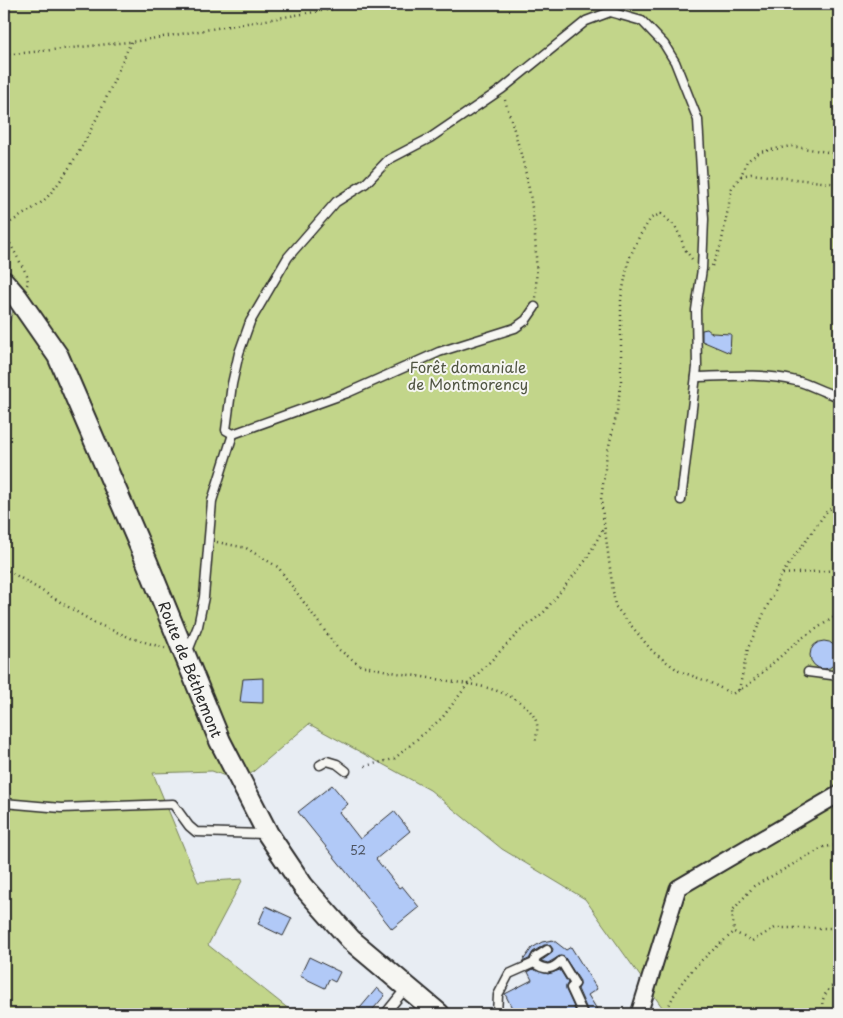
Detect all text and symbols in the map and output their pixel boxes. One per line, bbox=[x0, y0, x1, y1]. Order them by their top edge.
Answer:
park label: Forêt domaniale de Montmorency bbox=[408, 355, 528, 395]
street label: Route de Béthemont bbox=[153, 597, 229, 741]
house number: 52 bbox=[350, 841, 366, 859]

